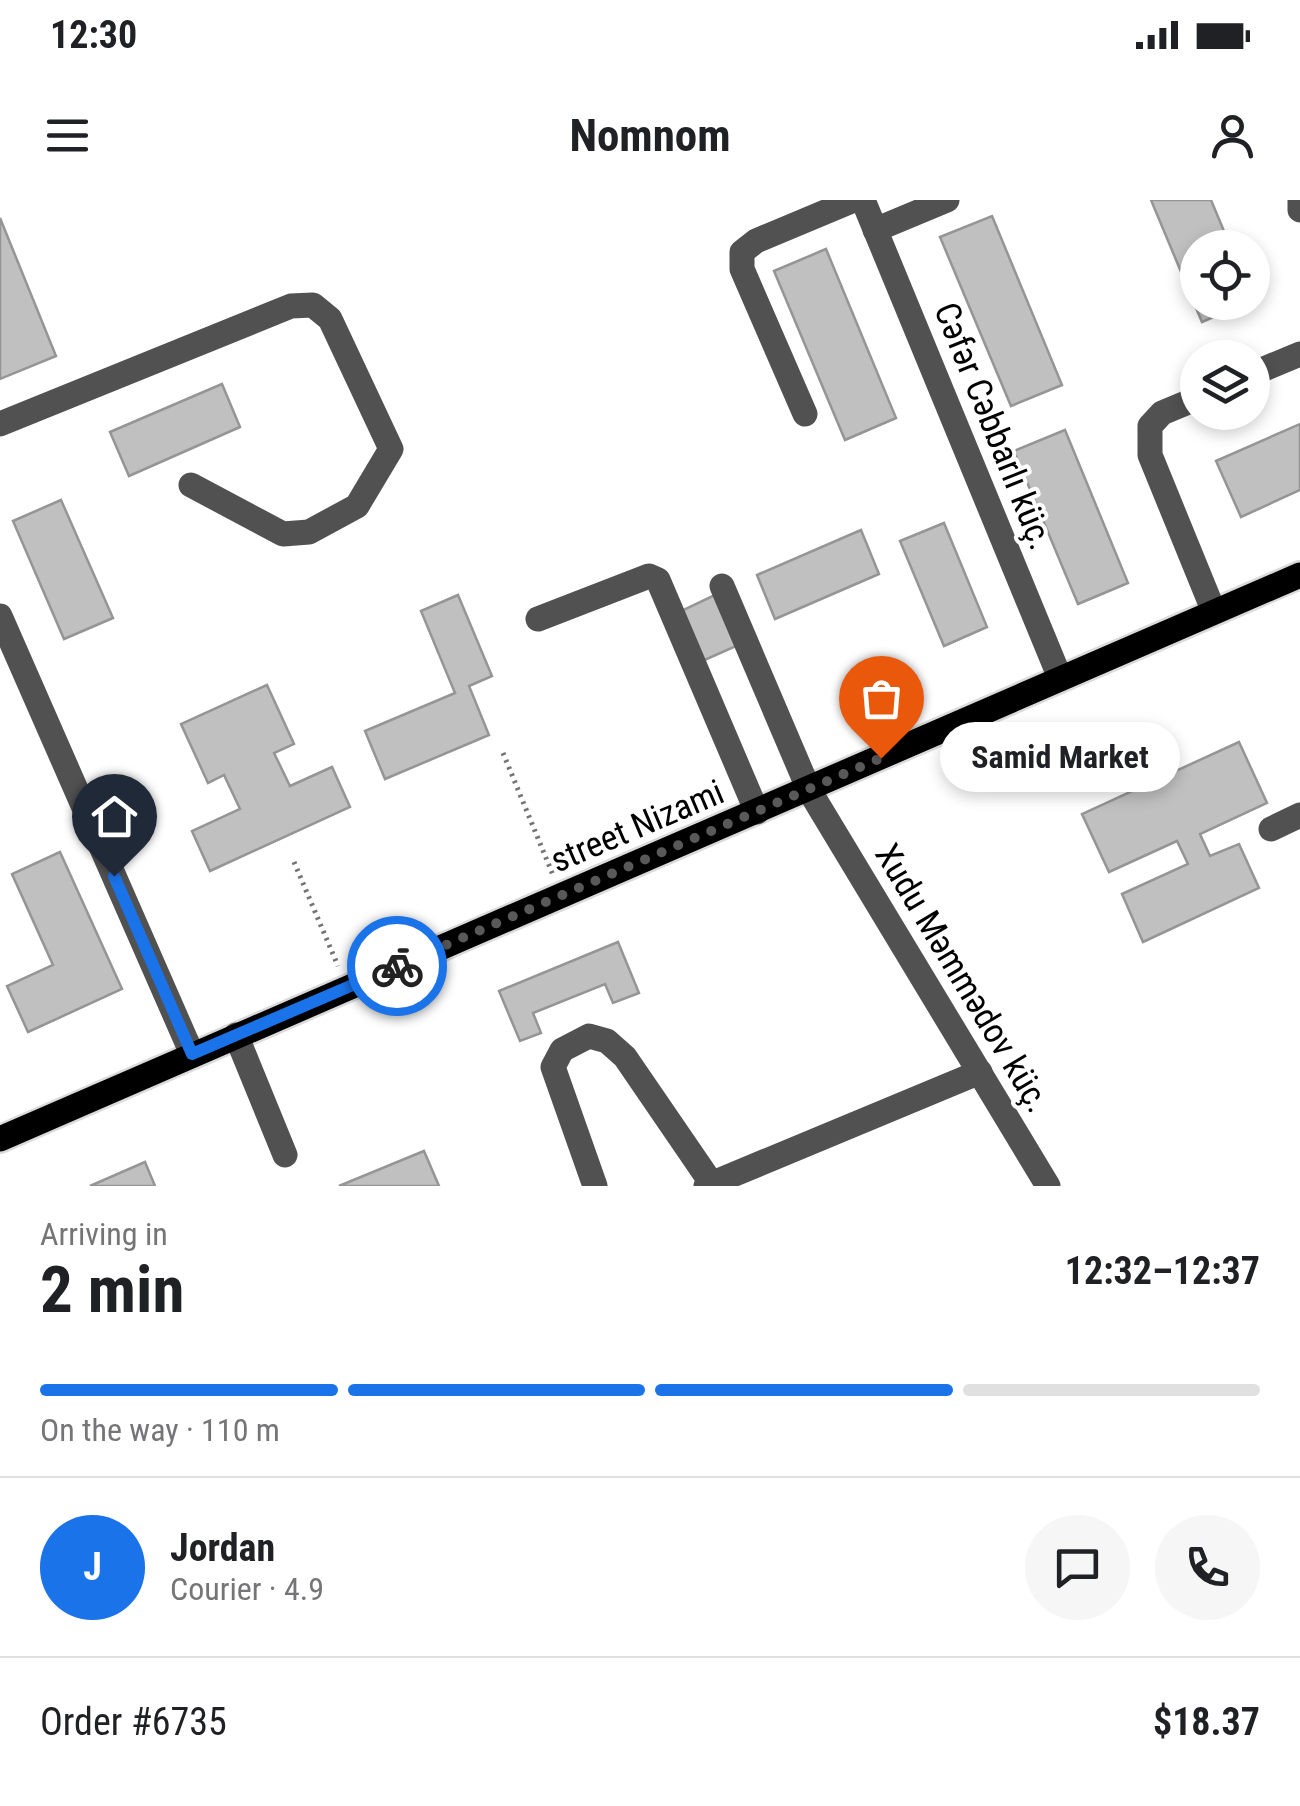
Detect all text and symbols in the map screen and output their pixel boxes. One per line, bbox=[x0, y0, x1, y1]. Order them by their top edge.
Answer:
text: 12:30 bbox=[50, 13, 137, 57]
icon: menu bbox=[40, 108, 95, 163]
icon: person bbox=[1205, 108, 1260, 163]
text: Nomnom bbox=[569, 109, 731, 162]
map controls bbox=[1180, 230, 1270, 430]
button: locate bbox=[1180, 230, 1270, 320]
street label: Cəfər Cəbbarlı küç. bbox=[925, 297, 1062, 556]
button: layers bbox=[1180, 340, 1270, 430]
pin bbox=[839, 656, 924, 759]
icon: bag bbox=[854, 671, 909, 726]
callout: Samid Market bbox=[941, 723, 1181, 793]
text: Samid Market bbox=[971, 738, 1149, 776]
street label: street Nizami bbox=[544, 772, 730, 881]
pin bbox=[72, 774, 157, 877]
icon: home bbox=[87, 789, 142, 844]
street label: Xudu Məmmədov küç. bbox=[866, 837, 1059, 1120]
courier bbox=[347, 916, 447, 1016]
icon: bike bbox=[370, 939, 425, 994]
text: Arriving in bbox=[40, 1215, 168, 1253]
text: 12:32–12:37 bbox=[1065, 1249, 1260, 1293]
text: 2 min bbox=[40, 1252, 184, 1328]
text: On the way · 110 m bbox=[40, 1411, 280, 1449]
button: chat bbox=[1025, 1515, 1130, 1620]
button: phone bbox=[1155, 1515, 1260, 1620]
text: Jordan bbox=[170, 1526, 275, 1570]
text: J bbox=[83, 1545, 102, 1589]
text: Courier · 4.9 bbox=[170, 1570, 324, 1608]
text: Order #6735 bbox=[40, 1700, 227, 1744]
text: $18.37 bbox=[1153, 1700, 1260, 1744]

